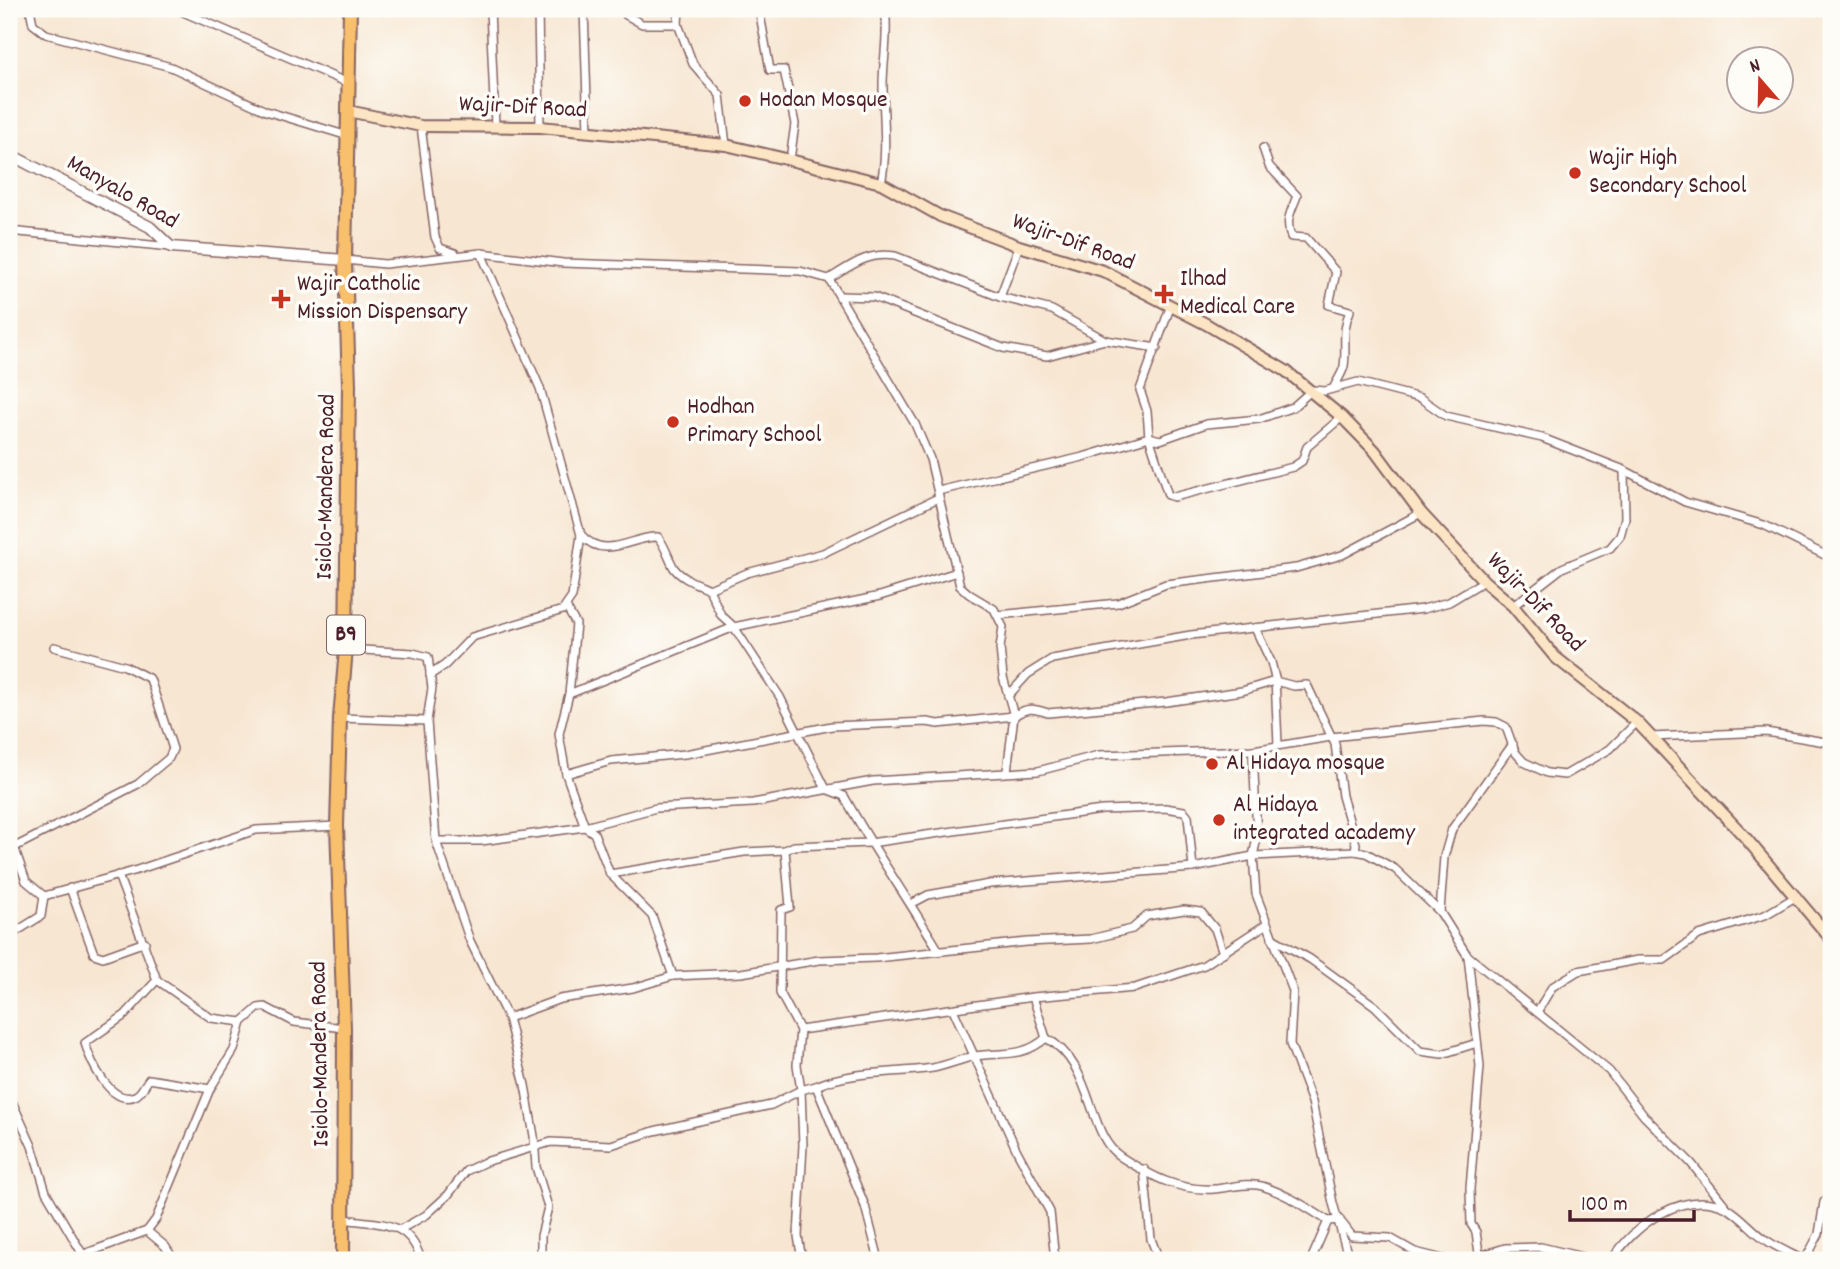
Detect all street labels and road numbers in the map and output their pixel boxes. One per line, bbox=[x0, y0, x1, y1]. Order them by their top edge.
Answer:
street label: Wajir-Dif Road bbox=[458, 88, 588, 128]
street label: Manyalo Road bbox=[60, 147, 184, 239]
street label: Wajir-Dif Road bbox=[1007, 205, 1139, 281]
street label: Isiolo-Mandera Road bbox=[308, 394, 346, 580]
street label: Wajir-Dif Road bbox=[1478, 545, 1592, 661]
road number: B9 bbox=[327, 615, 365, 654]
street label: Isiolo-Mandera Road bbox=[302, 961, 340, 1147]

